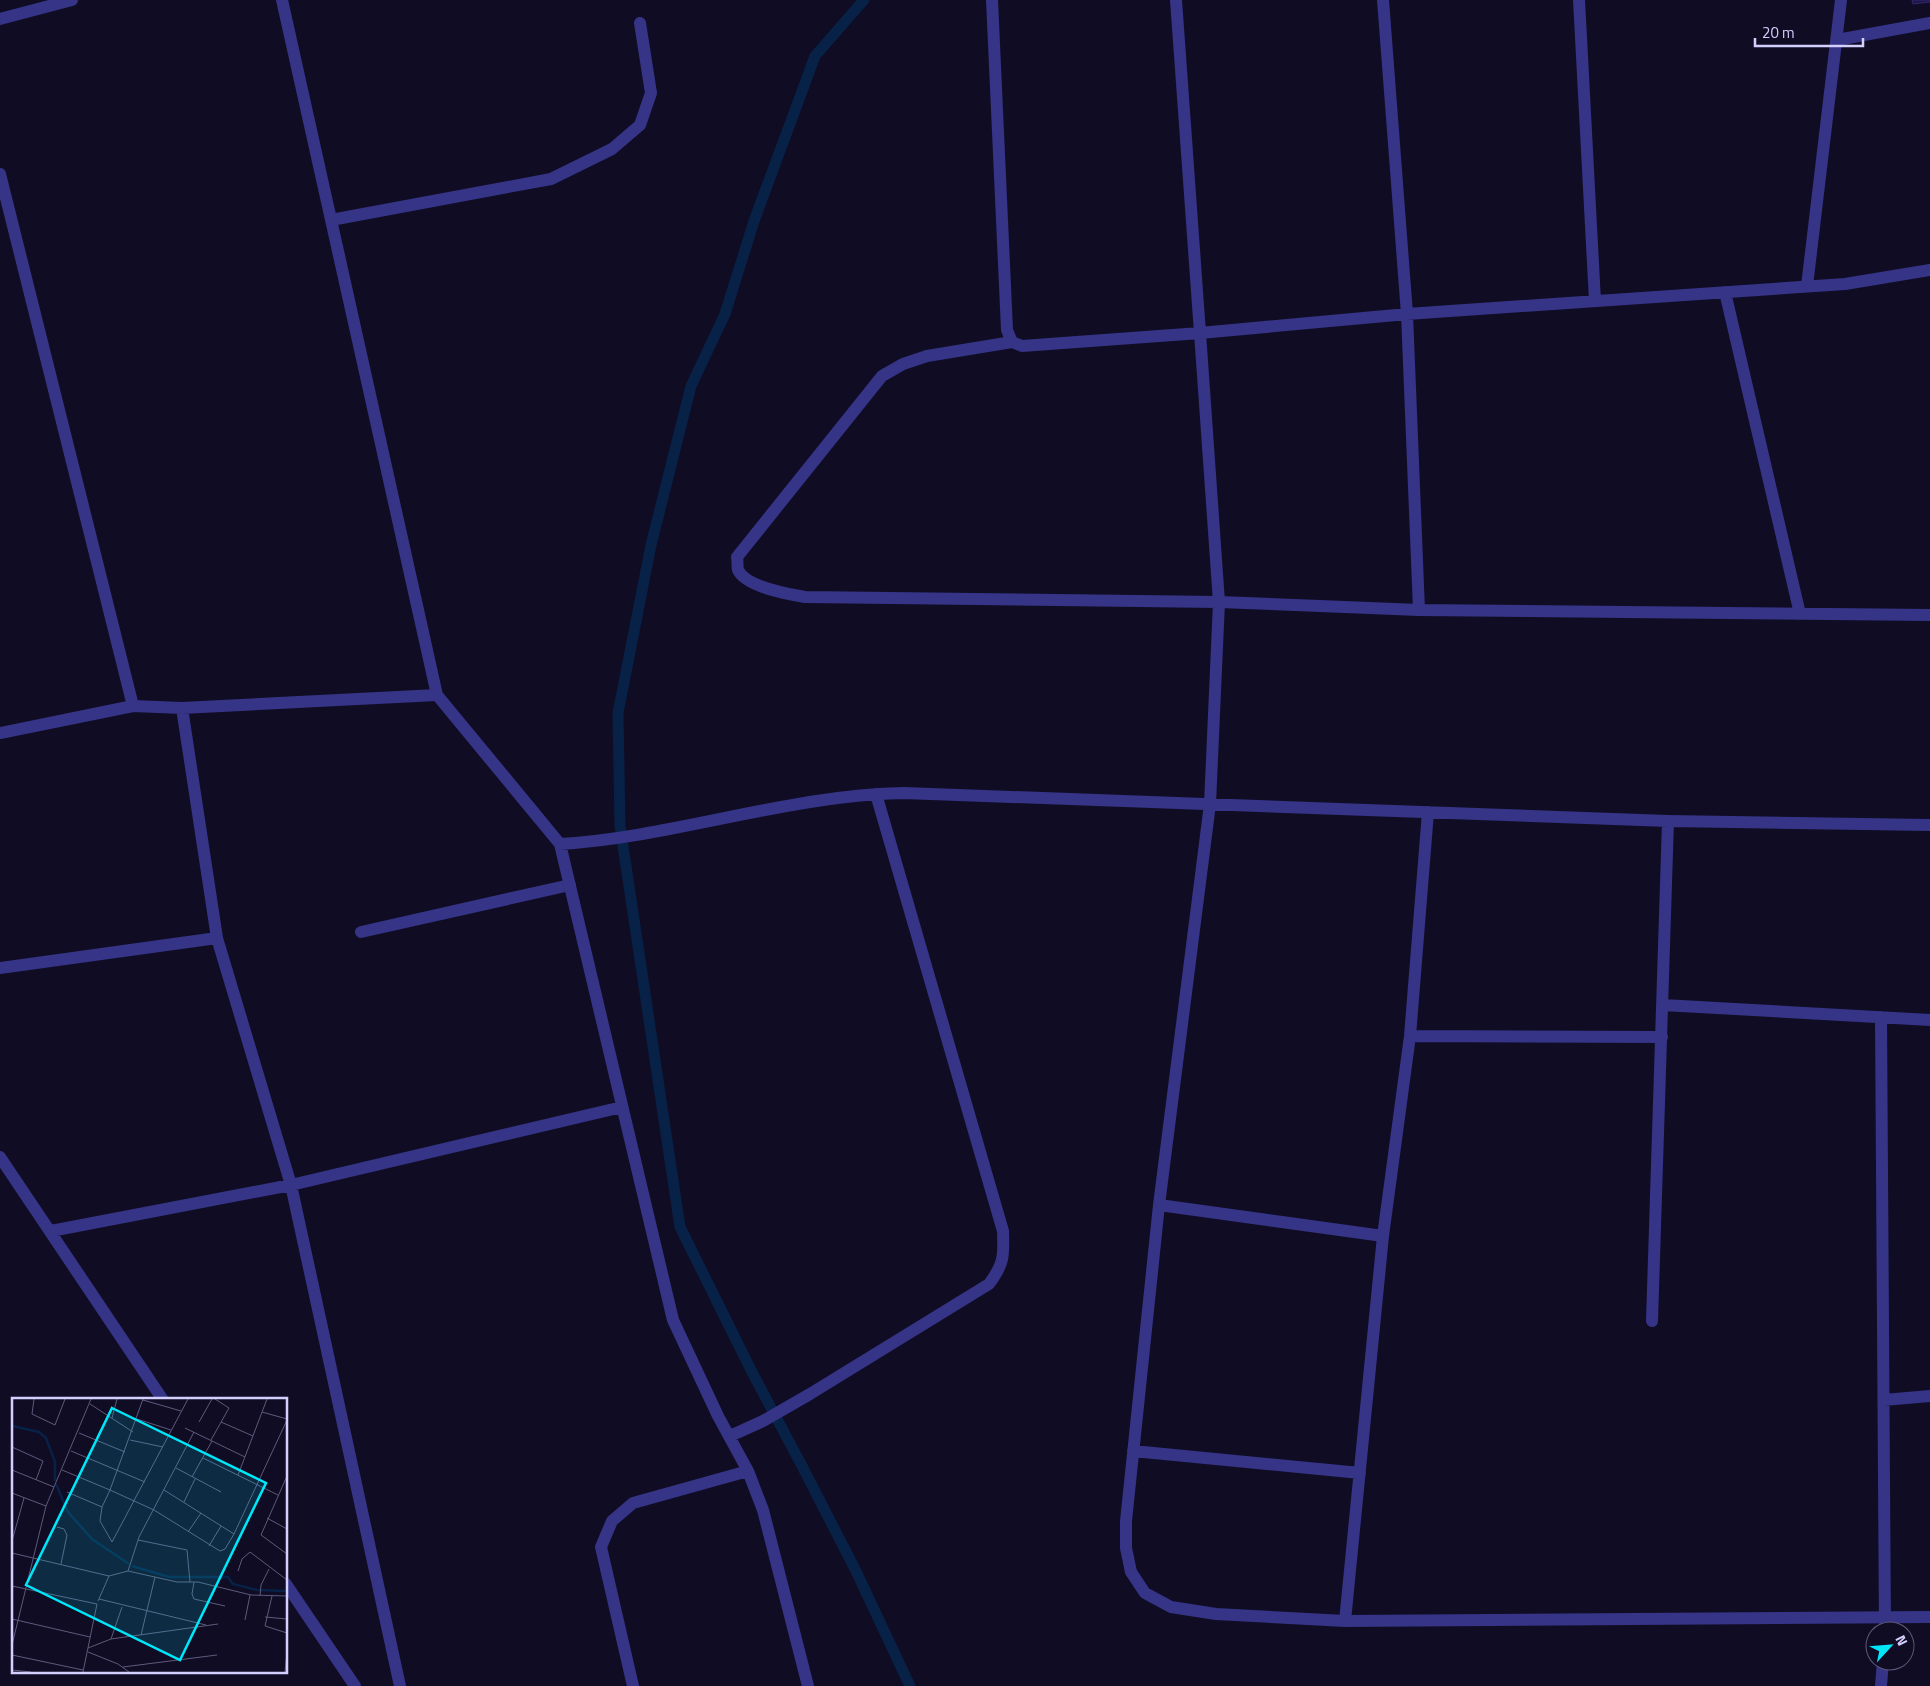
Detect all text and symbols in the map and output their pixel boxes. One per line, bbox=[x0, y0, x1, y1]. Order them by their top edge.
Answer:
scale bar bbox=[1755, 15, 1862, 47]
text: 20 m bbox=[1762, 21, 1795, 44]
inset map bbox=[12, 1398, 288, 1674]
north arrow bbox=[1865, 1621, 1915, 1671]
text: N bbox=[1891, 1631, 1914, 1649]

